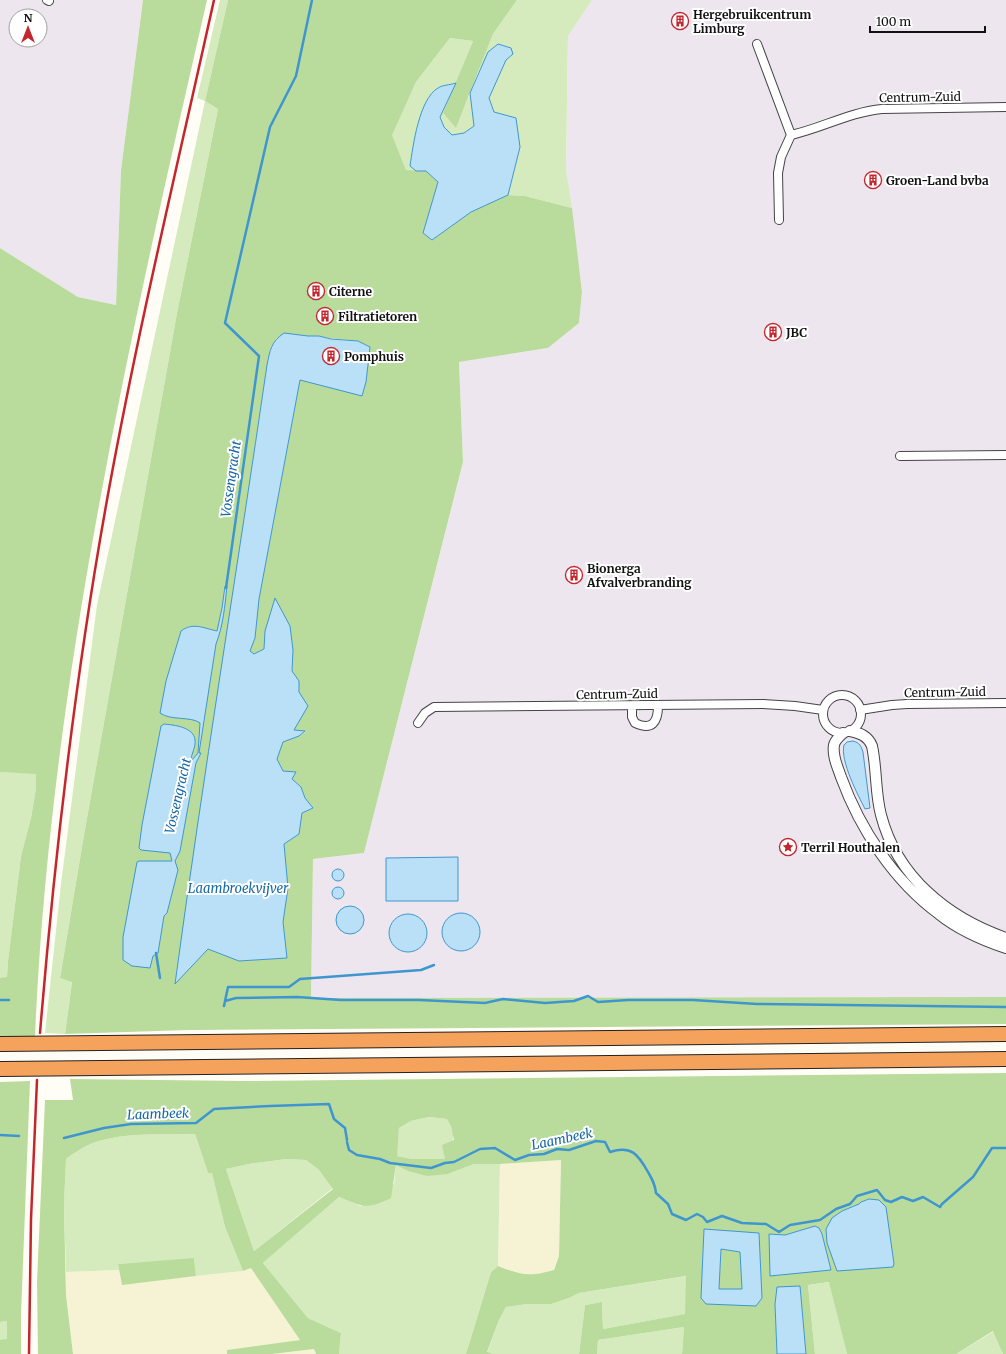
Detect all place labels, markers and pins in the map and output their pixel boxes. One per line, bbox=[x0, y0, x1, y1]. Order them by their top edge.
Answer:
place label: Hergebruikcentrum Limburg bbox=[693, 7, 811, 36]
building icon: Hergebruikcentrum Limburg bbox=[670, 11, 690, 31]
building icon: Groen-Land bvba bbox=[863, 170, 883, 190]
place label: Groen-Land bvba bbox=[886, 173, 989, 188]
building icon: Citerne bbox=[306, 281, 326, 301]
place label: Citerne bbox=[329, 284, 373, 299]
building icon: Filtratietoren bbox=[315, 306, 335, 326]
place label: Filtratietoren bbox=[338, 309, 417, 324]
building icon: JBC bbox=[763, 322, 783, 342]
place label: JBC bbox=[785, 325, 807, 340]
building icon: Pomphuis bbox=[321, 346, 341, 366]
place label: Pomphuis bbox=[344, 349, 404, 364]
place label: Bionerga Afvalverbranding bbox=[586, 561, 692, 590]
building icon: Bionerga Afvalverbranding bbox=[564, 565, 584, 585]
place icon: Terril Houthalen bbox=[778, 837, 798, 857]
place label: Terril Houthalen bbox=[801, 840, 900, 855]

